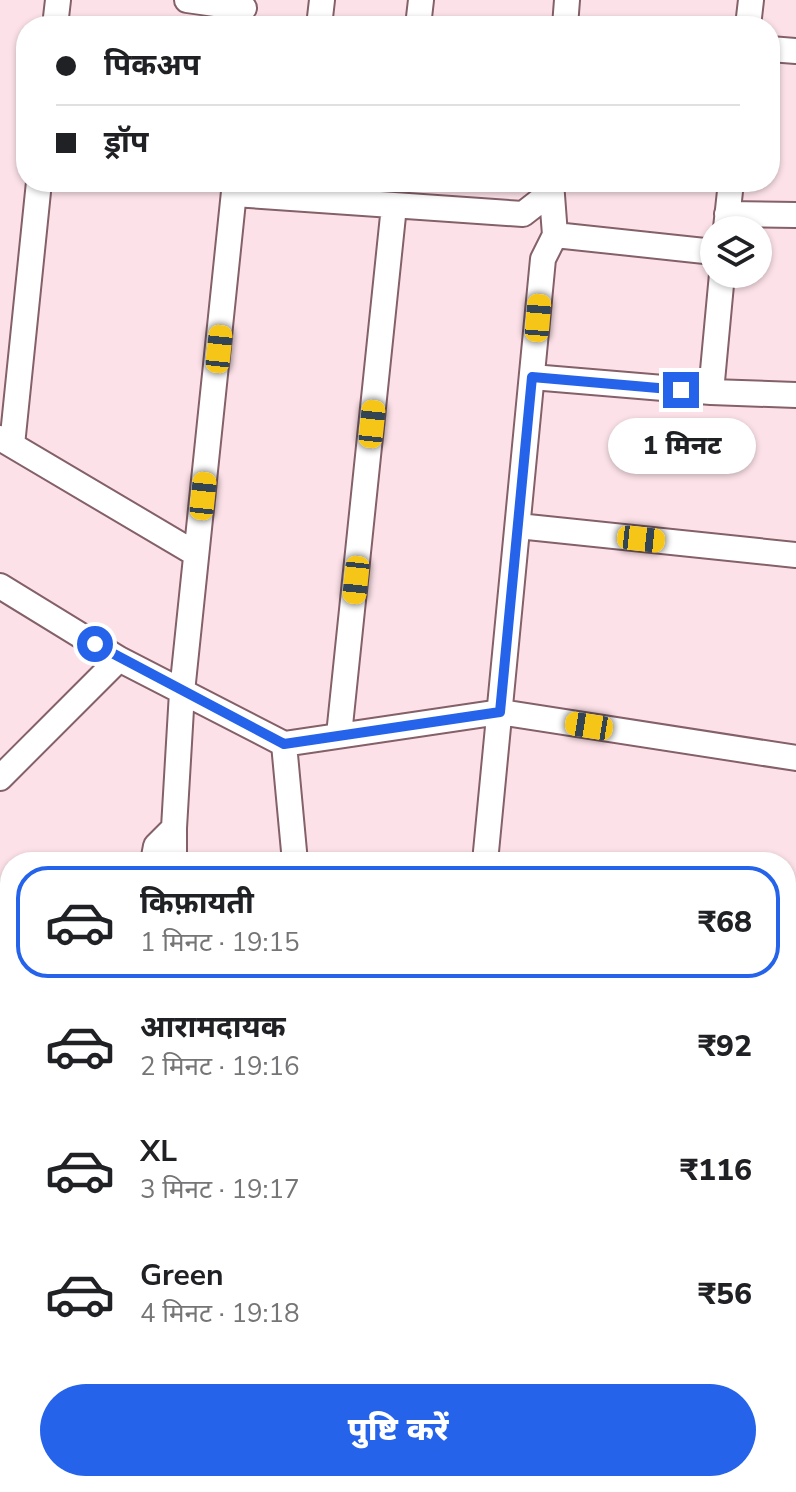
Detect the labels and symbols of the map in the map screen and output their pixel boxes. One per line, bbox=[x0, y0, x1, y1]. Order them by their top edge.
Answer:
car bbox=[524, 293, 552, 343]
car bbox=[205, 324, 233, 374]
route end bbox=[663, 372, 699, 408]
car bbox=[358, 399, 386, 449]
callout: 1 मिनट bbox=[607, 418, 755, 474]
car bbox=[189, 471, 217, 521]
car bbox=[616, 525, 666, 553]
car bbox=[342, 555, 370, 605]
route start bbox=[77, 626, 113, 662]
car bbox=[563, 710, 615, 742]

